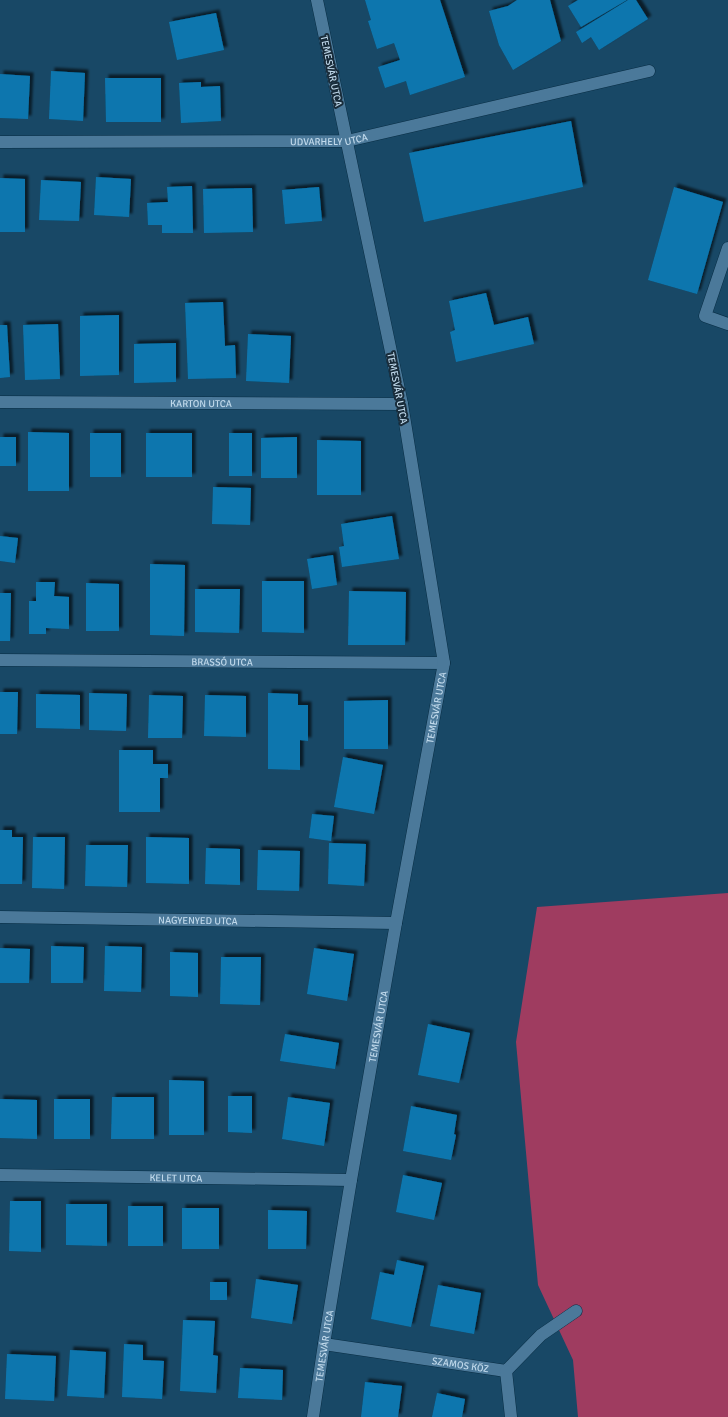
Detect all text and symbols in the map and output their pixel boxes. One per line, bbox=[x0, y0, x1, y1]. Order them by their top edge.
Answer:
street label: TEMESVÁR UTCA bbox=[318, 34, 345, 108]
street label: UDVARHELY UTCA bbox=[290, 131, 369, 148]
street label: TEMESVÁR UTCA bbox=[384, 351, 411, 425]
street label: KARTON UTCA bbox=[170, 398, 232, 410]
street label: BRASSÓ UTCA bbox=[191, 655, 253, 669]
street label: TEMESVÁR UTCA bbox=[424, 671, 449, 745]
street label: NAGYENYED UTCA bbox=[158, 914, 238, 928]
street label: TEMESVÁR UTCA bbox=[367, 990, 391, 1063]
street label: KELET UTCA bbox=[149, 1172, 203, 1185]
street label: TEMESVÁR UTCA bbox=[313, 1309, 337, 1383]
street label: SZAMOS KÖZ bbox=[431, 1355, 490, 1375]

